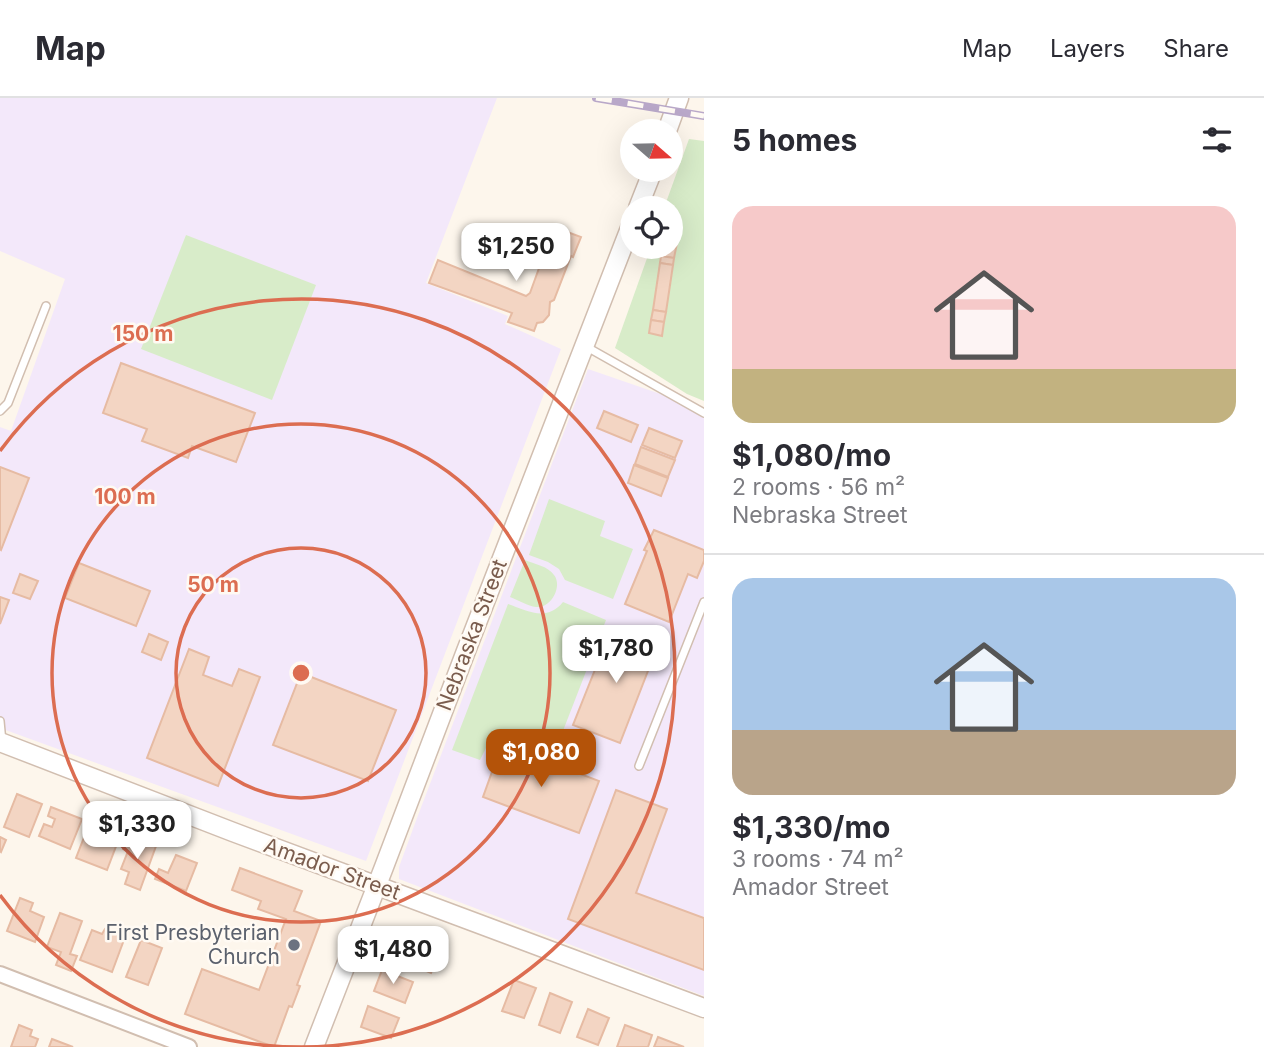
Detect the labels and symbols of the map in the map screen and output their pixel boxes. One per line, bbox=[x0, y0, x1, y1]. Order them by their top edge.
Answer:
north arrow bbox=[620, 119, 682, 182]
pin: $1,250 bbox=[459, 223, 573, 283]
text: 150 m bbox=[113, 321, 173, 346]
text: 100 m bbox=[94, 484, 156, 509]
street label: Nebraska Street bbox=[431, 555, 512, 714]
text: 50 m bbox=[187, 572, 239, 597]
pin: $1,780 bbox=[559, 626, 673, 685]
centre of rings bbox=[289, 661, 313, 685]
pin: $1,080 bbox=[484, 730, 598, 789]
pin: $1,330 bbox=[80, 802, 194, 861]
street label: Amador Street bbox=[261, 832, 404, 905]
place label: First Presbyterian Church bbox=[105, 920, 280, 969]
pin: $1,480 bbox=[336, 926, 450, 986]
marker: First Presbyterian Church bbox=[286, 937, 302, 953]

